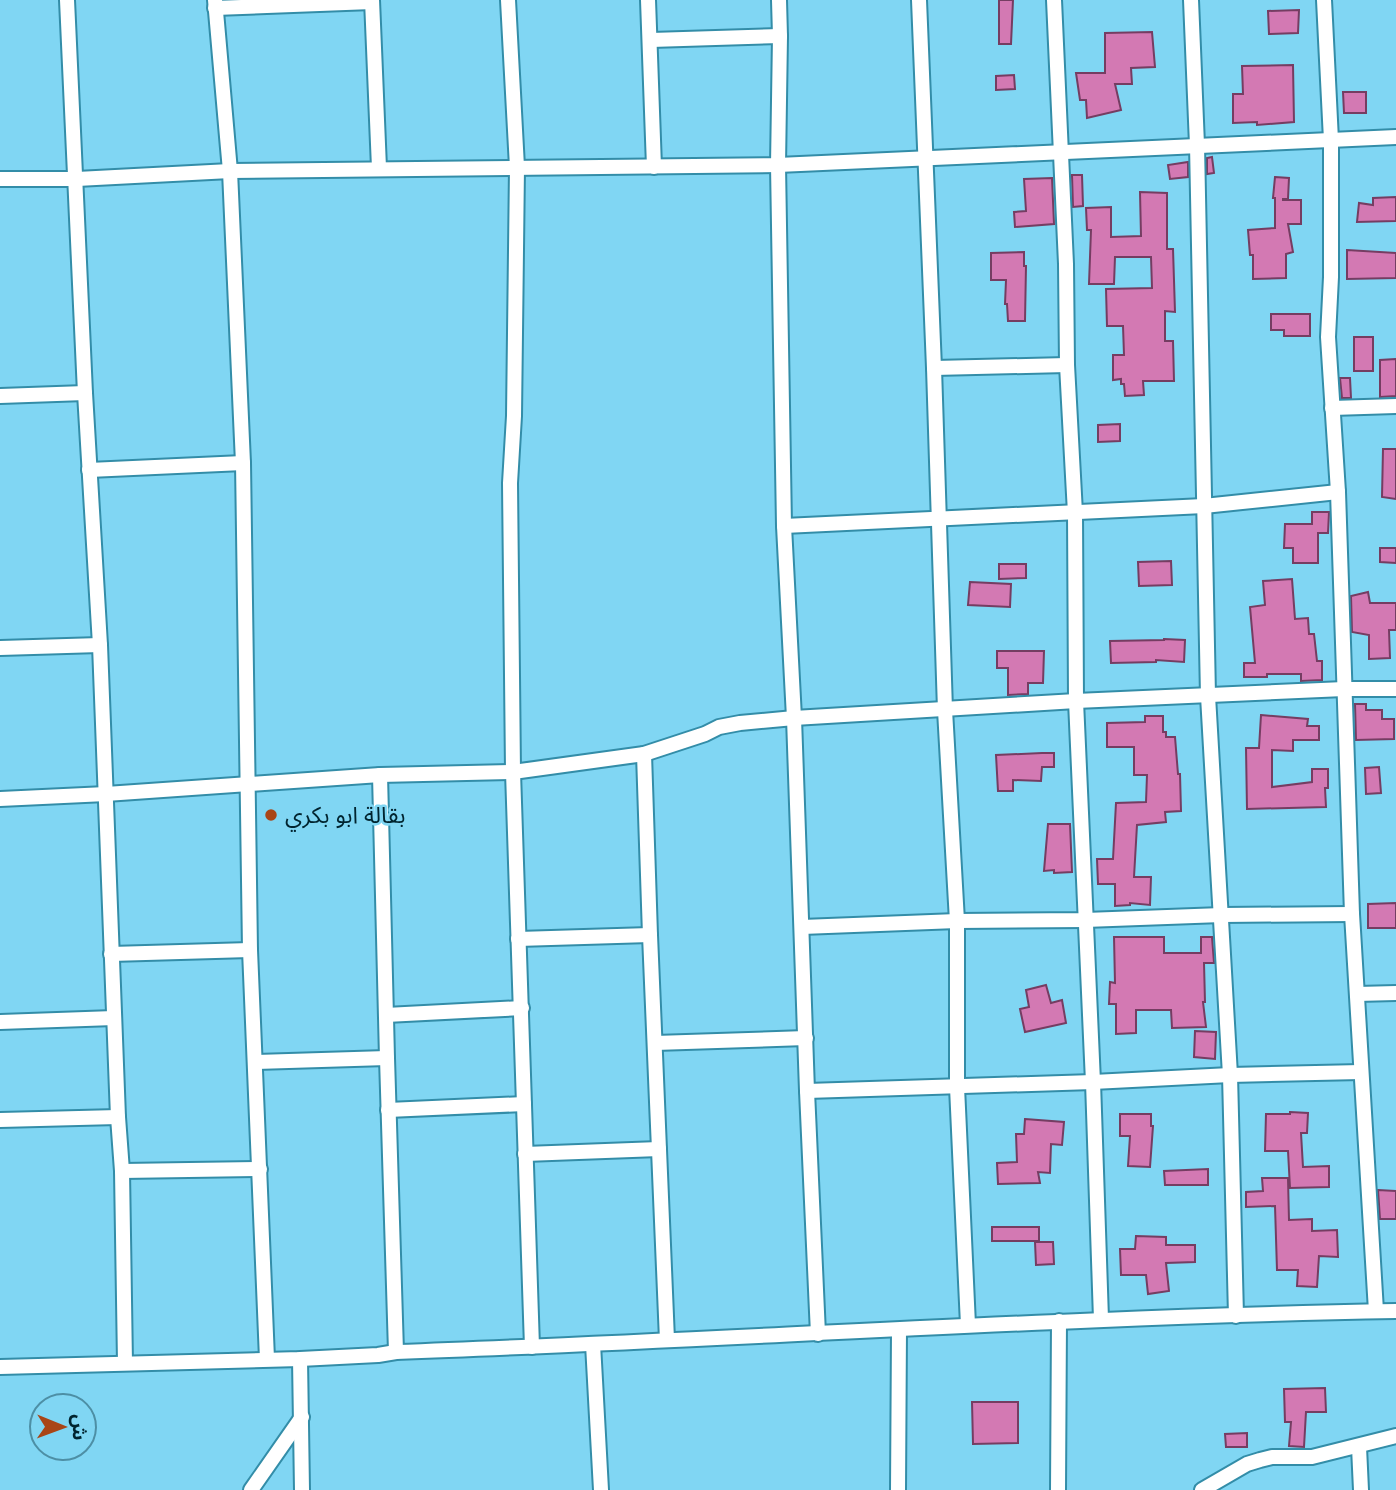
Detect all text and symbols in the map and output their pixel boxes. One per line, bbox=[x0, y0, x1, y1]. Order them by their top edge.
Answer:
place label: بقالة ابو بكري bbox=[285, 802, 405, 832]
marker: بقالة ابو بكري bbox=[263, 807, 279, 823]
north arrow bbox=[28, 1392, 98, 1462]
text: ش bbox=[68, 1414, 90, 1440]

